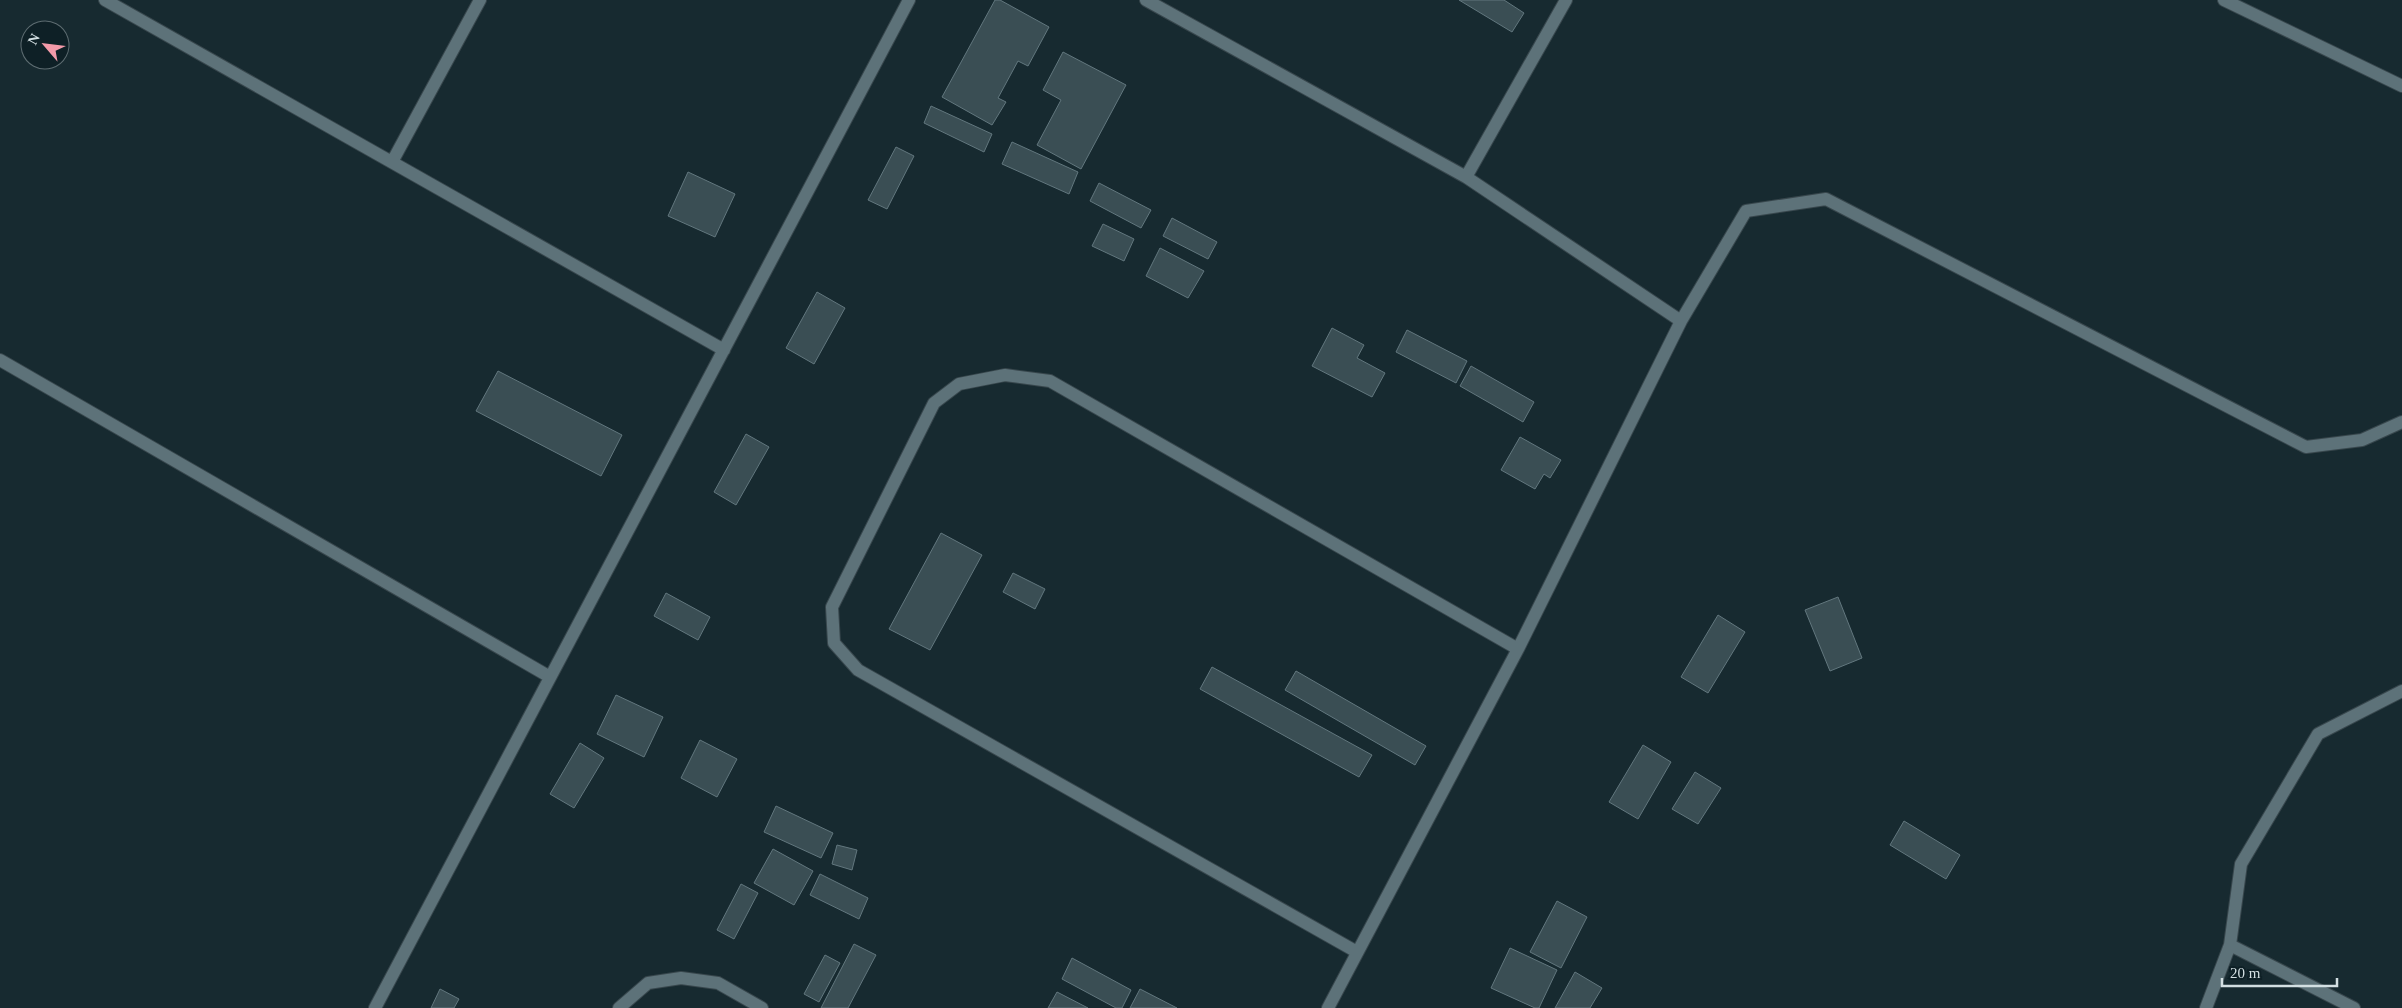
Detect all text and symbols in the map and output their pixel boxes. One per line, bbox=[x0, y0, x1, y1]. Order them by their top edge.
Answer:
north arrow bbox=[20, 20, 70, 70]
text: N bbox=[25, 31, 43, 47]
scale bar bbox=[2222, 956, 2337, 988]
text: 20 m bbox=[2230, 965, 2261, 981]

